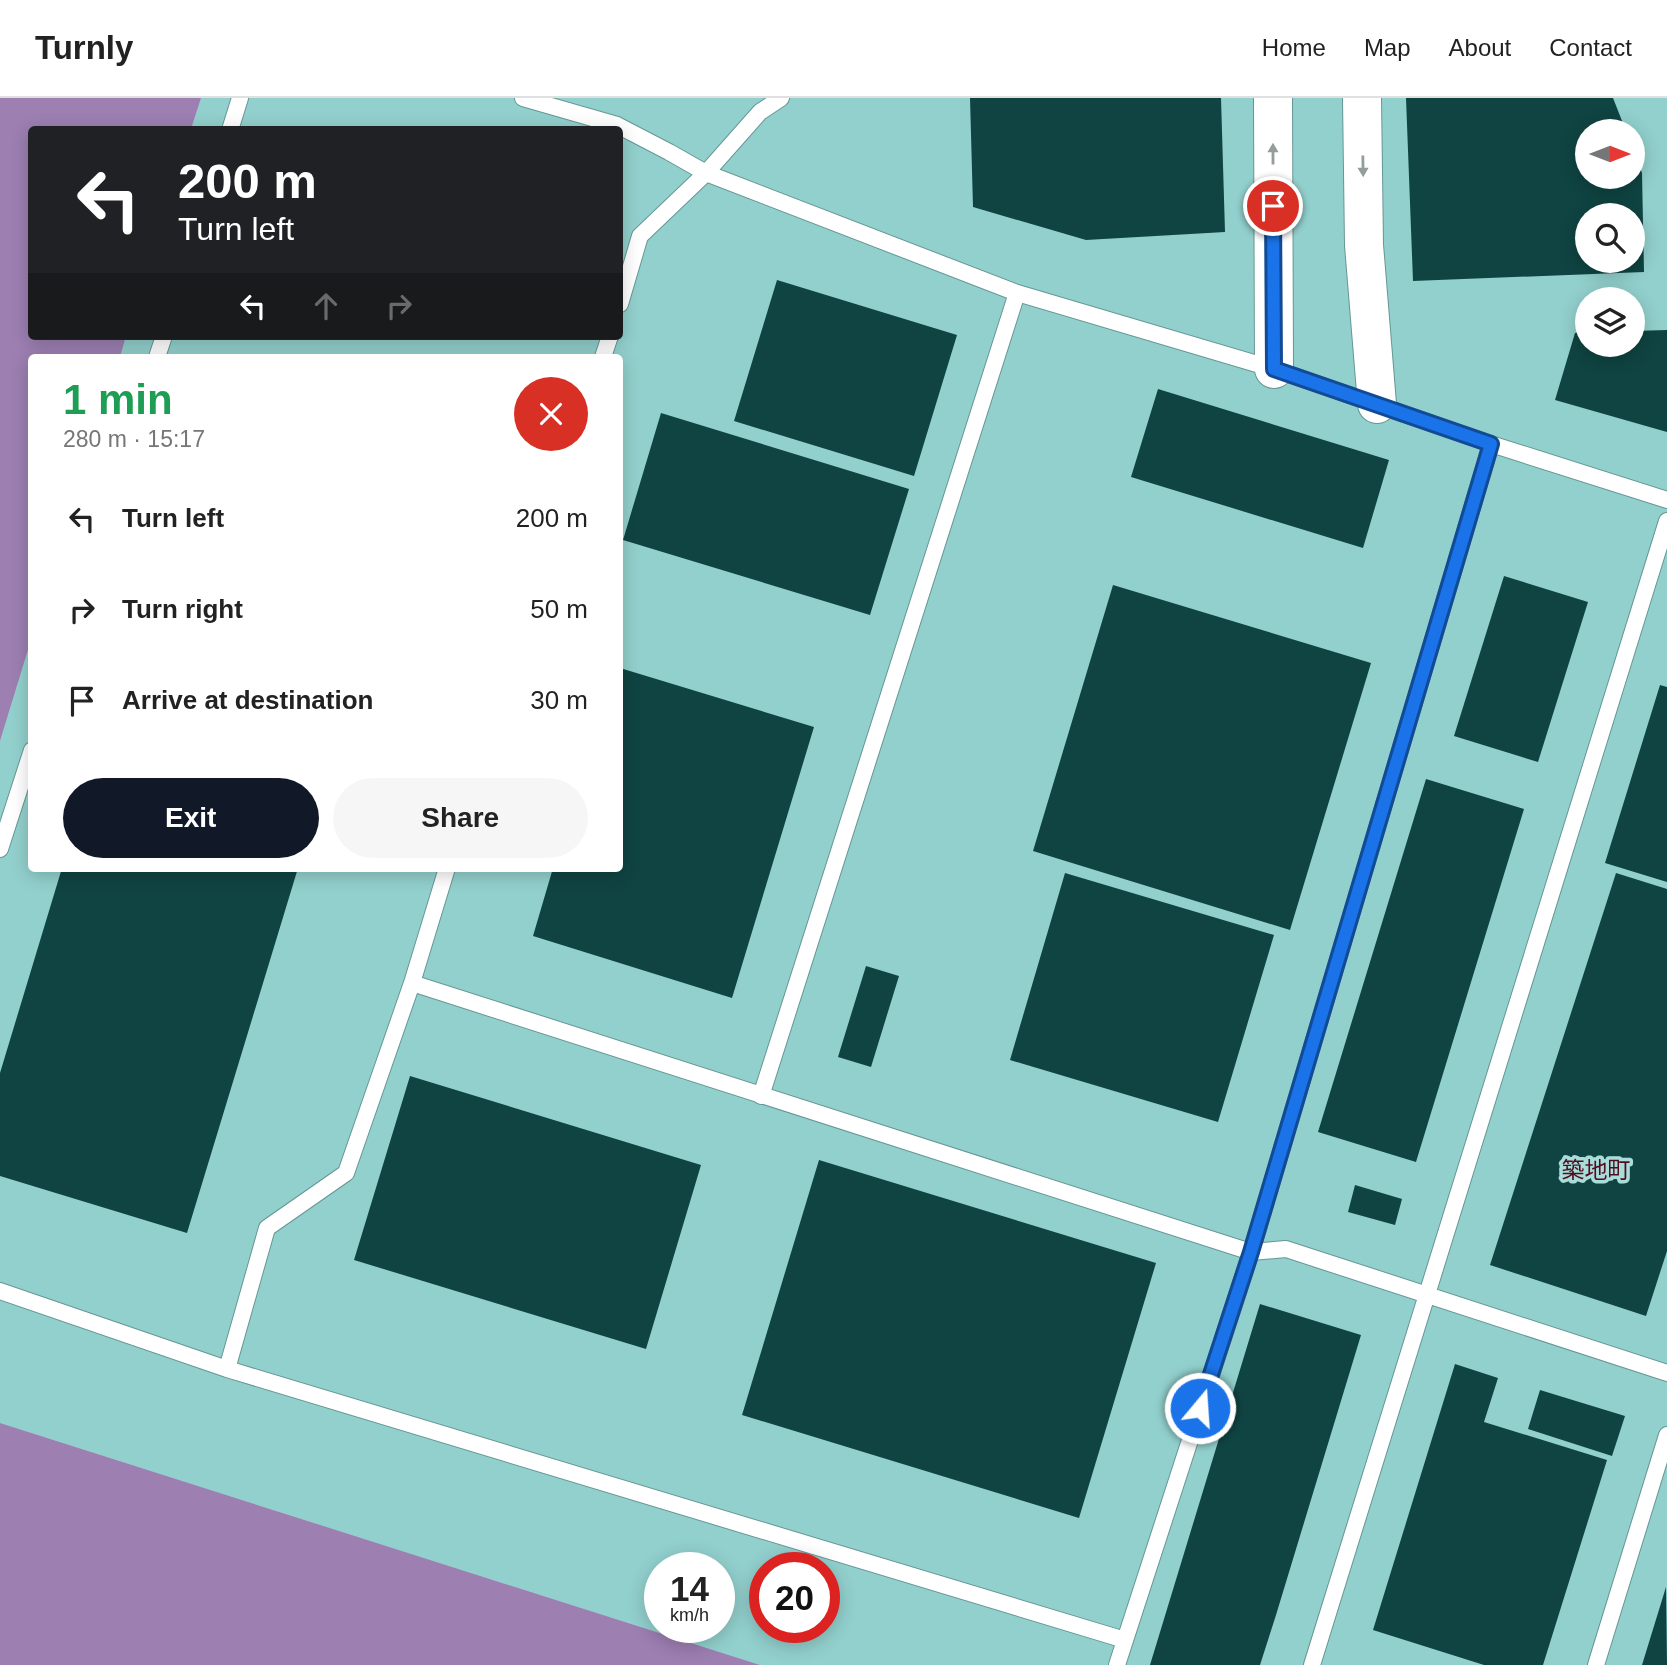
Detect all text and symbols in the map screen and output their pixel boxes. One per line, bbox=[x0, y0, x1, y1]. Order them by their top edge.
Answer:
text: Turnly bbox=[35, 29, 133, 66]
text: Home bbox=[1262, 34, 1326, 61]
text: Map bbox=[1364, 34, 1411, 61]
text: About bbox=[1449, 34, 1511, 61]
text: Contact bbox=[1549, 34, 1632, 61]
north arrow bbox=[1575, 119, 1645, 189]
map controls bbox=[1575, 119, 1645, 357]
one-way arrow bbox=[1267, 142, 1279, 164]
icon: left bbox=[63, 154, 154, 245]
text: 200 m bbox=[178, 154, 317, 208]
one-way arrow bbox=[1357, 155, 1369, 177]
pin bbox=[1243, 176, 1303, 236]
icon: arrive bbox=[1254, 187, 1292, 225]
button: search bbox=[1575, 203, 1645, 273]
text: Turn left bbox=[178, 211, 294, 247]
icon: left bbox=[234, 287, 272, 325]
icon: ahead bbox=[307, 287, 345, 325]
icon: right bbox=[380, 287, 418, 325]
button: layers bbox=[1575, 287, 1645, 357]
text: 1 min bbox=[63, 376, 173, 423]
button: close bbox=[514, 377, 588, 451]
text: 280 m · 15:17 bbox=[63, 426, 205, 452]
icon: left bbox=[63, 500, 101, 538]
text: Turn left bbox=[122, 503, 224, 533]
text: 200 m bbox=[516, 503, 588, 533]
icon: right bbox=[63, 591, 101, 629]
text: Turn right bbox=[122, 594, 243, 624]
text: 50 m bbox=[530, 594, 588, 624]
icon: arrive bbox=[63, 682, 101, 720]
text: Arrive at destination bbox=[122, 685, 373, 715]
text: 30 m bbox=[530, 685, 588, 715]
button: Exit bbox=[63, 778, 319, 858]
button: Share bbox=[333, 778, 588, 858]
district label: 築地町 bbox=[1562, 1157, 1631, 1183]
position arrow bbox=[1163, 1371, 1237, 1445]
speed limit sign: 20 bbox=[749, 1552, 840, 1643]
text: 14 bbox=[670, 1569, 709, 1608]
text: km/h bbox=[670, 1605, 709, 1625]

